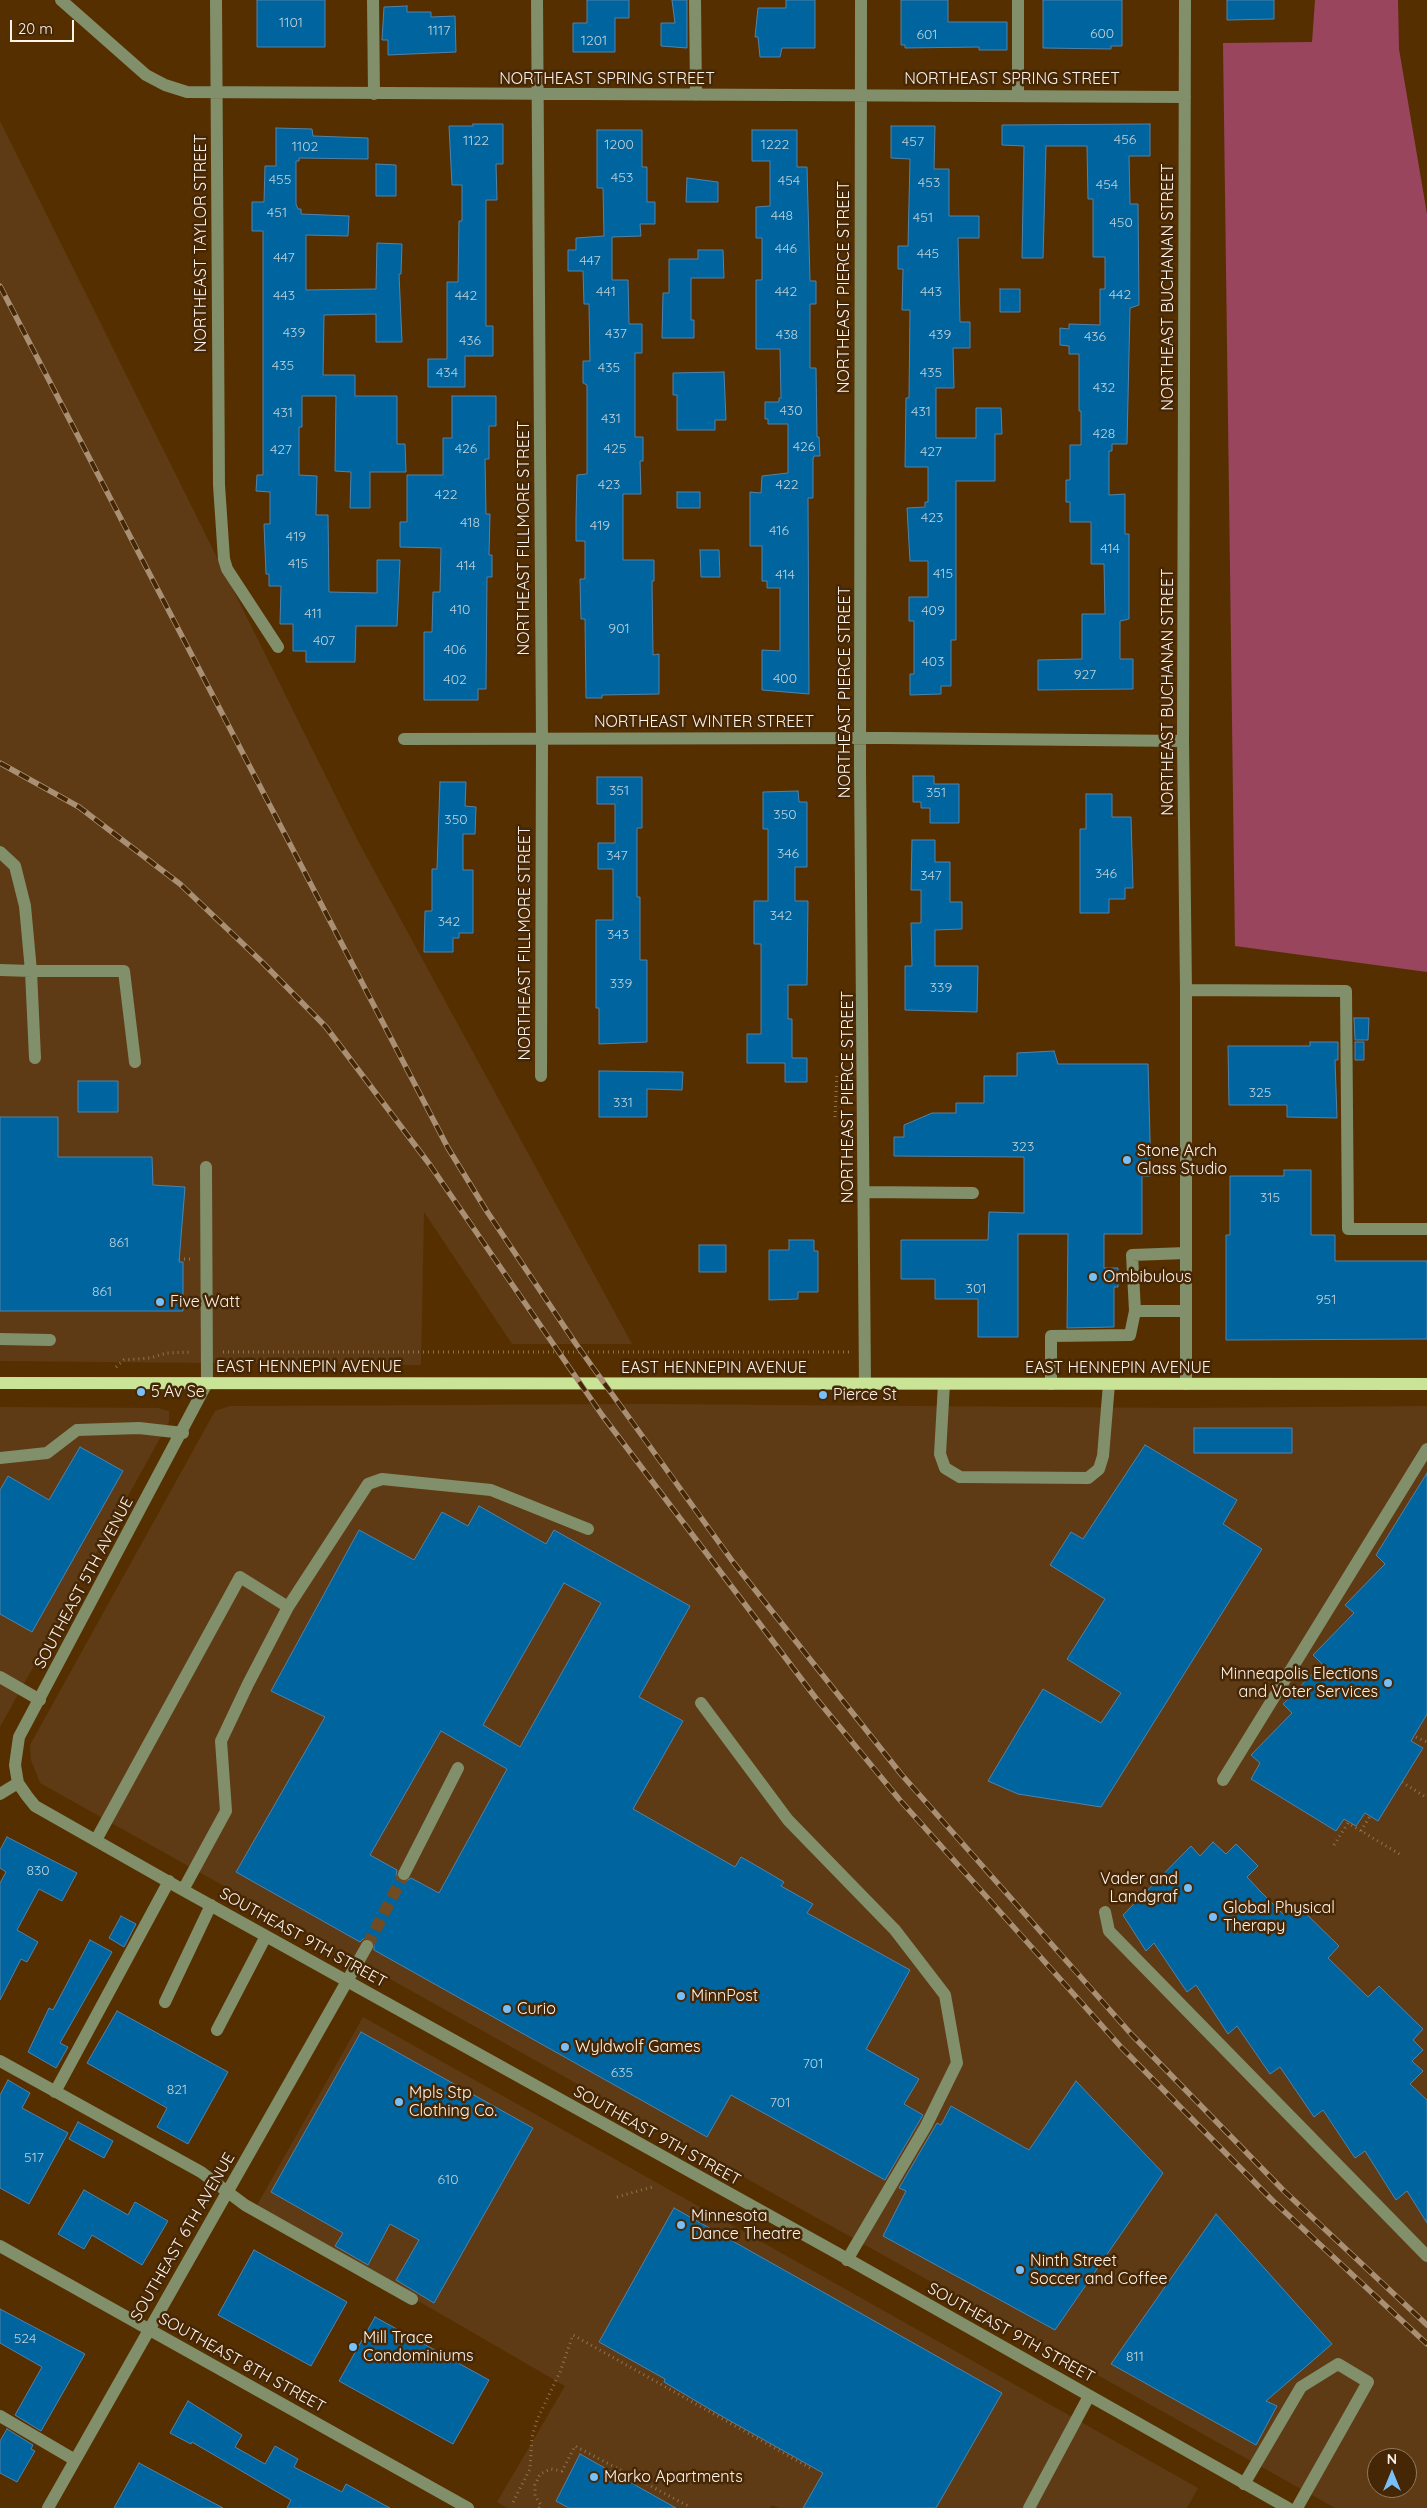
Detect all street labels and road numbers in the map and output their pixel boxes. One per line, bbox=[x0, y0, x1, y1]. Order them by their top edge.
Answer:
street label: NORTHEAST SPRING STREET bbox=[499, 69, 715, 89]
street label: NORTHEAST SPRING STREET bbox=[904, 69, 1120, 89]
street label: NORTHEAST TAYLOR STREET bbox=[191, 134, 211, 352]
street label: NORTHEAST BUCHANAN STREET bbox=[1158, 163, 1178, 411]
street label: NORTHEAST PIERCE STREET bbox=[834, 181, 854, 393]
street label: NORTHEAST FILLMORE STREET bbox=[514, 421, 534, 655]
street label: NORTHEAST BUCHANAN STREET bbox=[1158, 568, 1178, 816]
street label: NORTHEAST PIERCE STREET bbox=[835, 586, 855, 798]
street label: NORTHEAST WINTER STREET bbox=[594, 712, 814, 732]
street label: NORTHEAST FILLMORE STREET bbox=[515, 826, 535, 1060]
street label: NORTHEAST PIERCE STREET bbox=[838, 991, 858, 1203]
street label: EAST HENNEPIN AVENUE bbox=[216, 1357, 402, 1377]
street label: EAST HENNEPIN AVENUE bbox=[621, 1358, 807, 1378]
street label: EAST HENNEPIN AVENUE bbox=[1025, 1358, 1211, 1378]
street label: SOUTHEAST 5TH AVENUE bbox=[31, 1494, 137, 1672]
street label: SOUTHEAST 9TH STREET bbox=[216, 1884, 390, 1992]
street label: SOUTHEAST 9TH STREET bbox=[570, 2082, 744, 2190]
street label: SOUTHEAST 6TH AVENUE bbox=[127, 2149, 239, 2325]
street label: SOUTHEAST 9TH STREET bbox=[924, 2279, 1098, 2387]
street label: SOUTHEAST 8TH STREET bbox=[155, 2309, 329, 2417]

